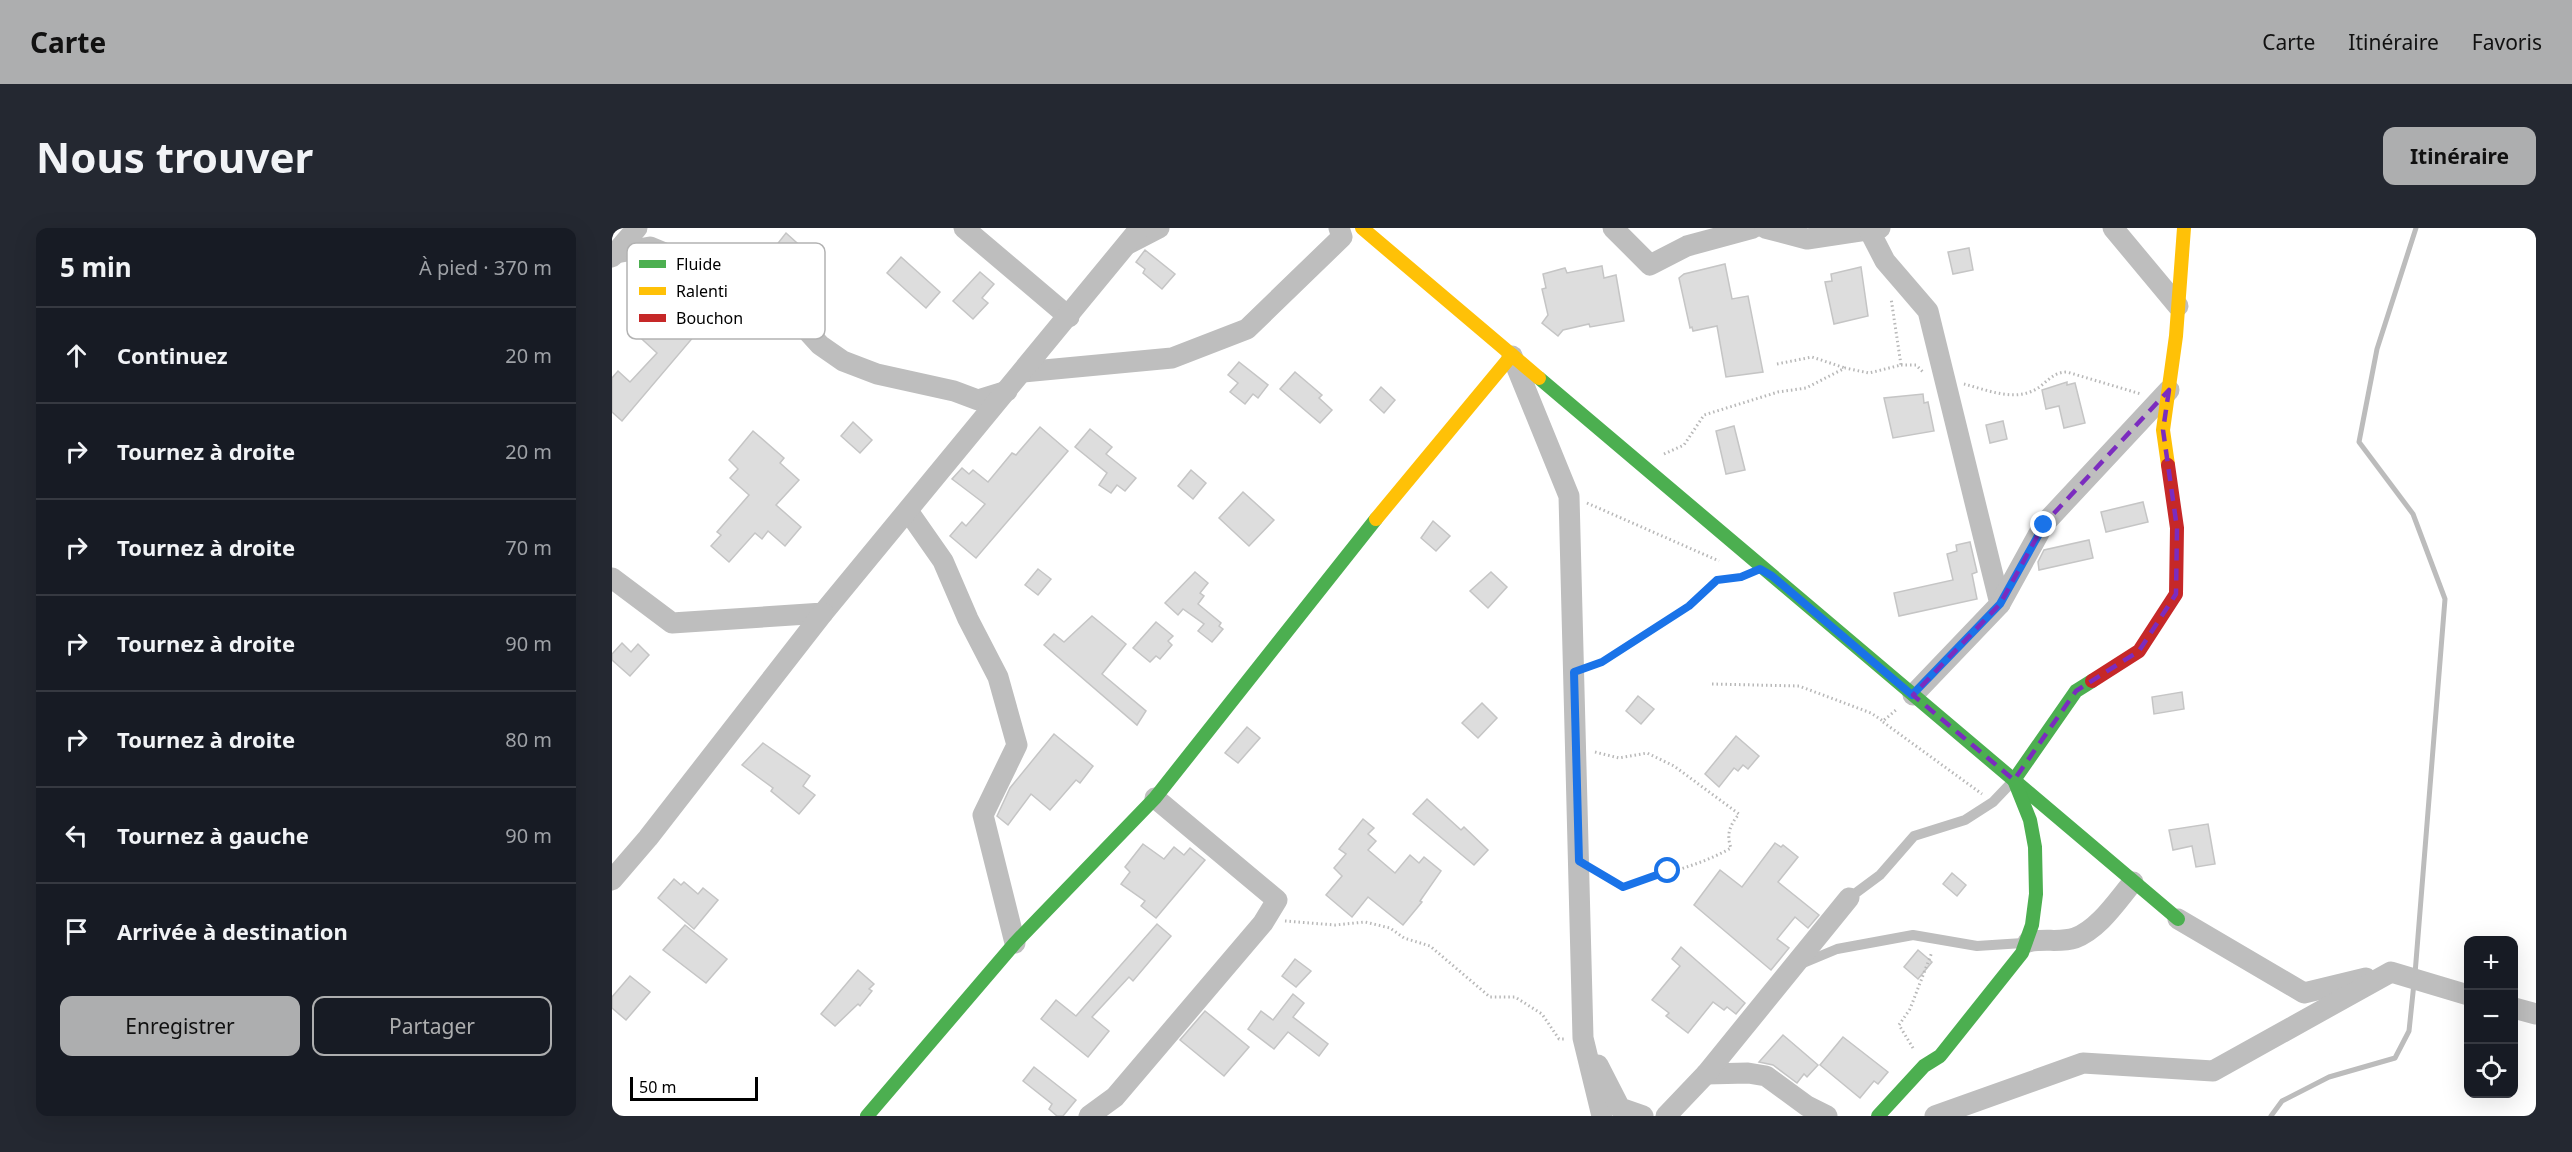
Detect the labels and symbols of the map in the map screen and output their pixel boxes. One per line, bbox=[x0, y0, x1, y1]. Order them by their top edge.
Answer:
legend bbox=[627, 243, 825, 339]
text: Fluide bbox=[676, 253, 721, 275]
text: Ralenti bbox=[676, 280, 728, 302]
text: Bouchon bbox=[676, 307, 743, 329]
route end bbox=[2030, 511, 2056, 537]
route start bbox=[1654, 857, 1680, 883]
scale bar bbox=[630, 1074, 758, 1102]

